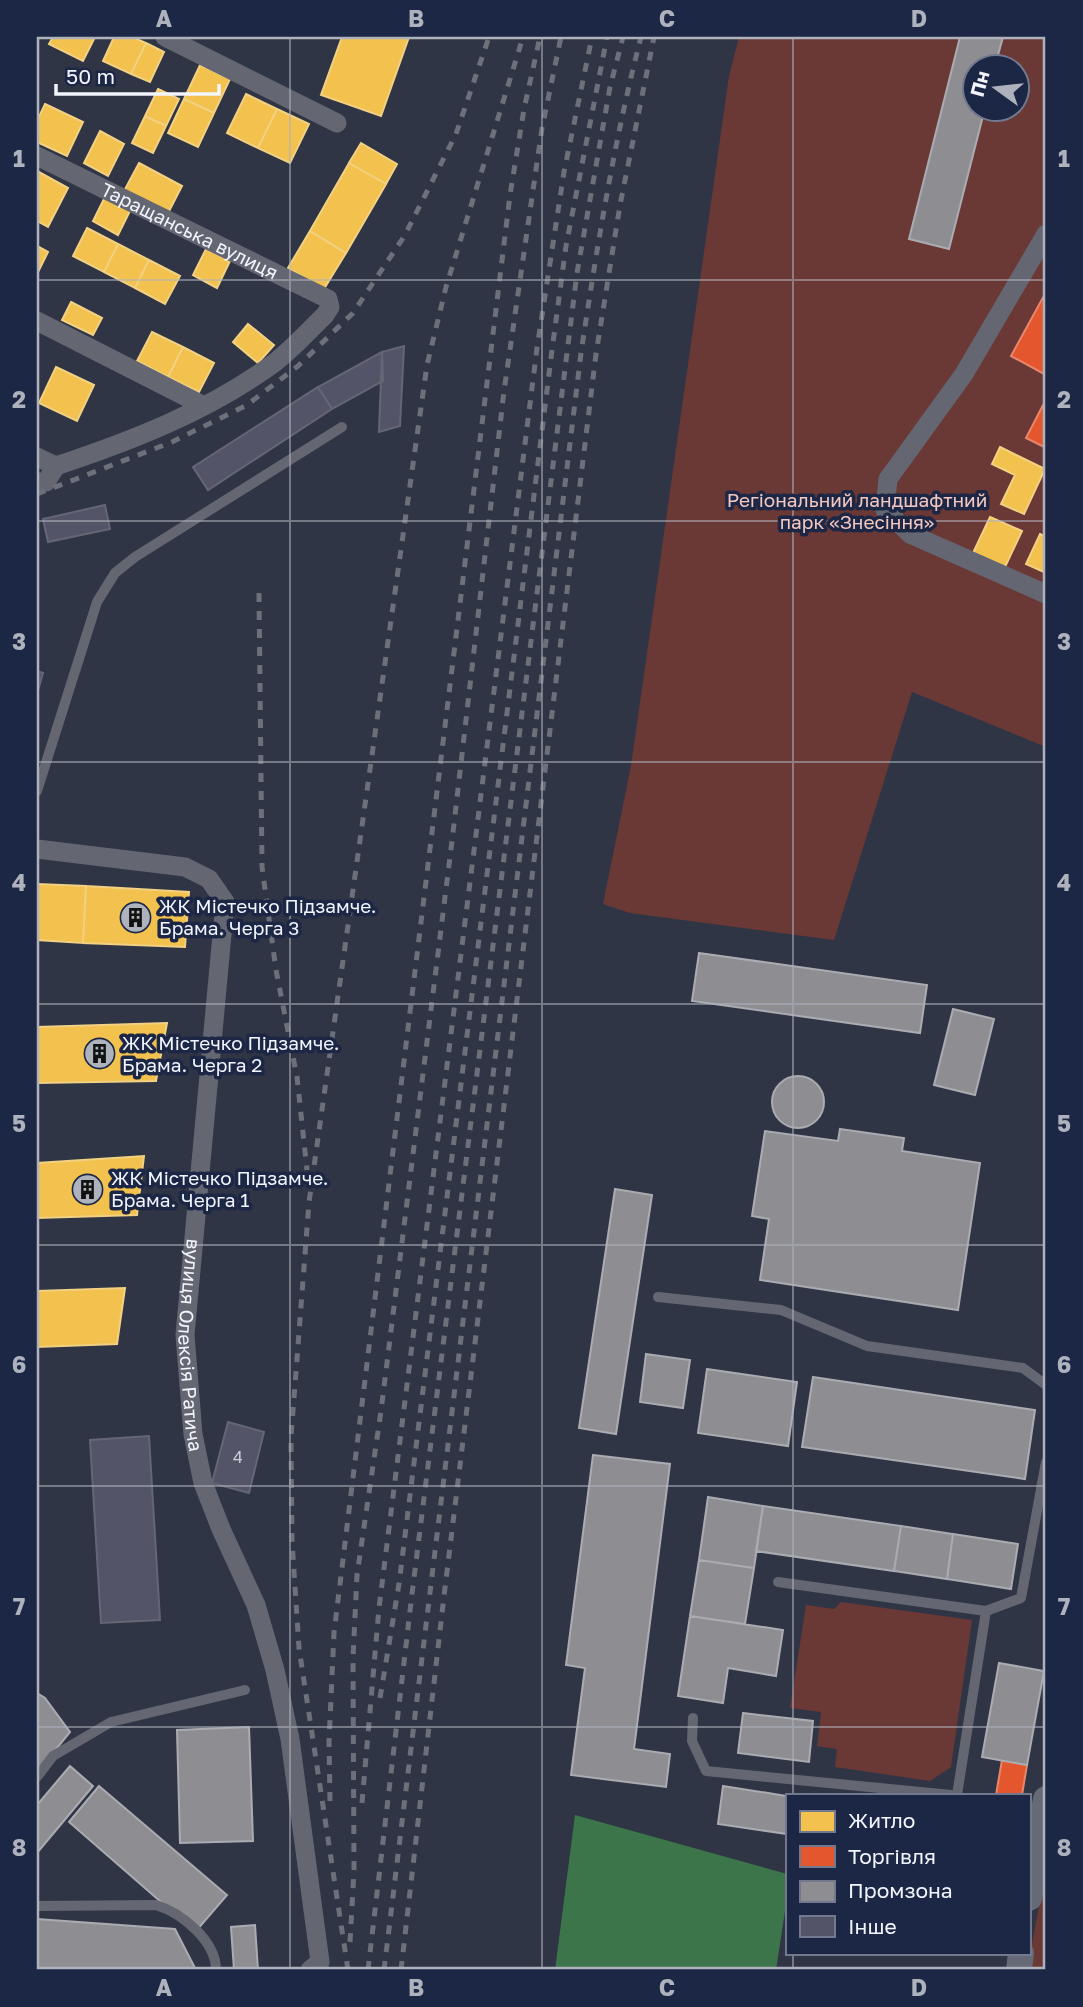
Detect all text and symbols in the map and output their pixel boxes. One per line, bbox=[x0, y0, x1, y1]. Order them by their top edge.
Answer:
text: A bbox=[156, 4, 173, 32]
text: B bbox=[408, 4, 424, 32]
text: C bbox=[659, 4, 675, 32]
text: D bbox=[911, 4, 927, 32]
scale bar bbox=[56, 52, 219, 96]
north arrow bbox=[960, 52, 1030, 122]
text: 50 m bbox=[66, 63, 115, 89]
text: Пн bbox=[965, 68, 994, 99]
text: 1 bbox=[13, 144, 25, 172]
text: 1 bbox=[1058, 144, 1070, 172]
street label: Таращанська вулиця bbox=[97, 177, 282, 284]
text: 2 bbox=[12, 385, 26, 413]
text: 2 bbox=[1057, 385, 1071, 413]
park label: Регіональний ландшафтний парк «Знесіння» bbox=[727, 488, 987, 533]
text: 3 bbox=[12, 627, 26, 655]
text: 3 bbox=[1057, 627, 1071, 655]
text: 4 bbox=[12, 868, 26, 896]
text: 4 bbox=[1057, 868, 1071, 896]
place label: ЖК Містечко Підзамче. Брама. Черга 3 bbox=[159, 894, 377, 939]
building icon: ЖК Містечко Підзамче. Брама. Черга 3 bbox=[119, 900, 153, 934]
place label: ЖК Містечко Підзамче. Брама. Черга 2 bbox=[122, 1031, 340, 1076]
building icon: ЖК Містечко Підзамче. Брама. Черга 2 bbox=[82, 1037, 116, 1071]
text: 5 bbox=[12, 1109, 26, 1137]
text: 5 bbox=[1057, 1109, 1071, 1137]
place label: ЖК Містечко Підзамче. Брама. Черга 1 bbox=[111, 1166, 329, 1211]
building icon: ЖК Містечко Підзамче. Брама. Черга 1 bbox=[71, 1172, 105, 1206]
street label: вулиця Олексія Ратича bbox=[174, 1238, 208, 1453]
text: 6 bbox=[12, 1350, 26, 1378]
text: 6 bbox=[1057, 1350, 1071, 1378]
house number: 4 bbox=[233, 1447, 243, 1467]
text: 7 bbox=[13, 1592, 25, 1620]
text: 7 bbox=[1058, 1592, 1070, 1620]
legend bbox=[786, 1794, 1030, 1954]
text: Житло bbox=[848, 1807, 915, 1833]
text: 8 bbox=[12, 1833, 26, 1861]
text: 8 bbox=[1057, 1833, 1071, 1861]
text: Торгівля bbox=[848, 1843, 936, 1869]
text: Промзона bbox=[848, 1877, 953, 1903]
text: Інше bbox=[848, 1913, 897, 1939]
text: A bbox=[156, 1973, 173, 2001]
text: B bbox=[408, 1973, 424, 2001]
text: C bbox=[659, 1973, 675, 2001]
text: D bbox=[911, 1973, 927, 2001]

